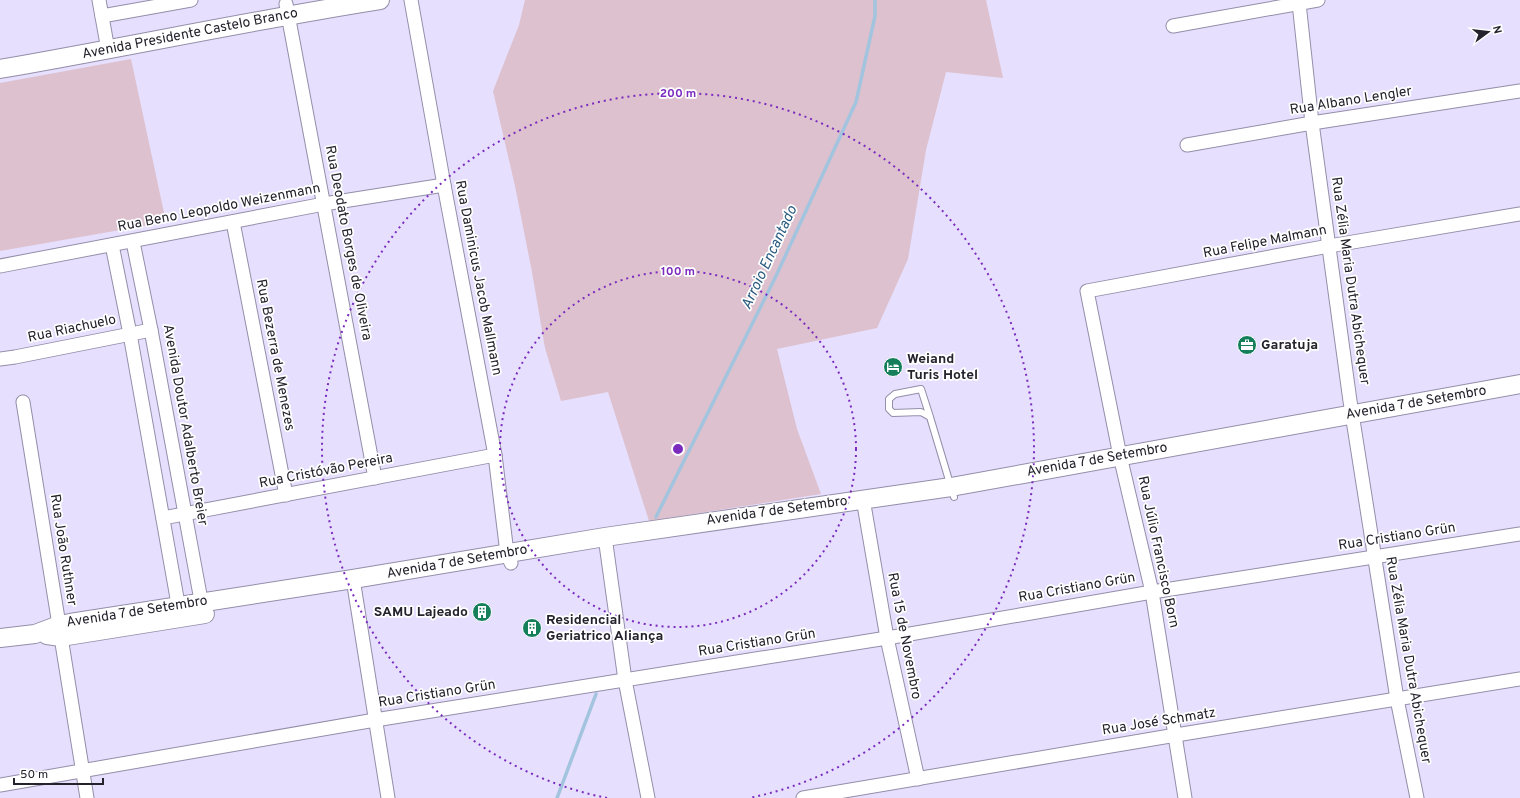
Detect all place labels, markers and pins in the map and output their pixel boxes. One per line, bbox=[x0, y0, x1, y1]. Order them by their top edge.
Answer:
office icon: Garatuja bbox=[1236, 334, 1258, 356]
place label: Garatuja bbox=[1261, 337, 1318, 354]
place label: Weiand Turis Hotel bbox=[907, 351, 978, 384]
hotel icon: Weiand Turis Hotel bbox=[882, 356, 904, 378]
centre of rings bbox=[671, 442, 685, 456]
building icon: SAMU Lajeado bbox=[471, 601, 493, 623]
place label: SAMU Lajeado bbox=[374, 604, 468, 621]
place label: Residencial Geriatrico Aliança bbox=[546, 612, 663, 645]
building icon: Residencial Geriatrico Aliança bbox=[521, 617, 543, 639]

